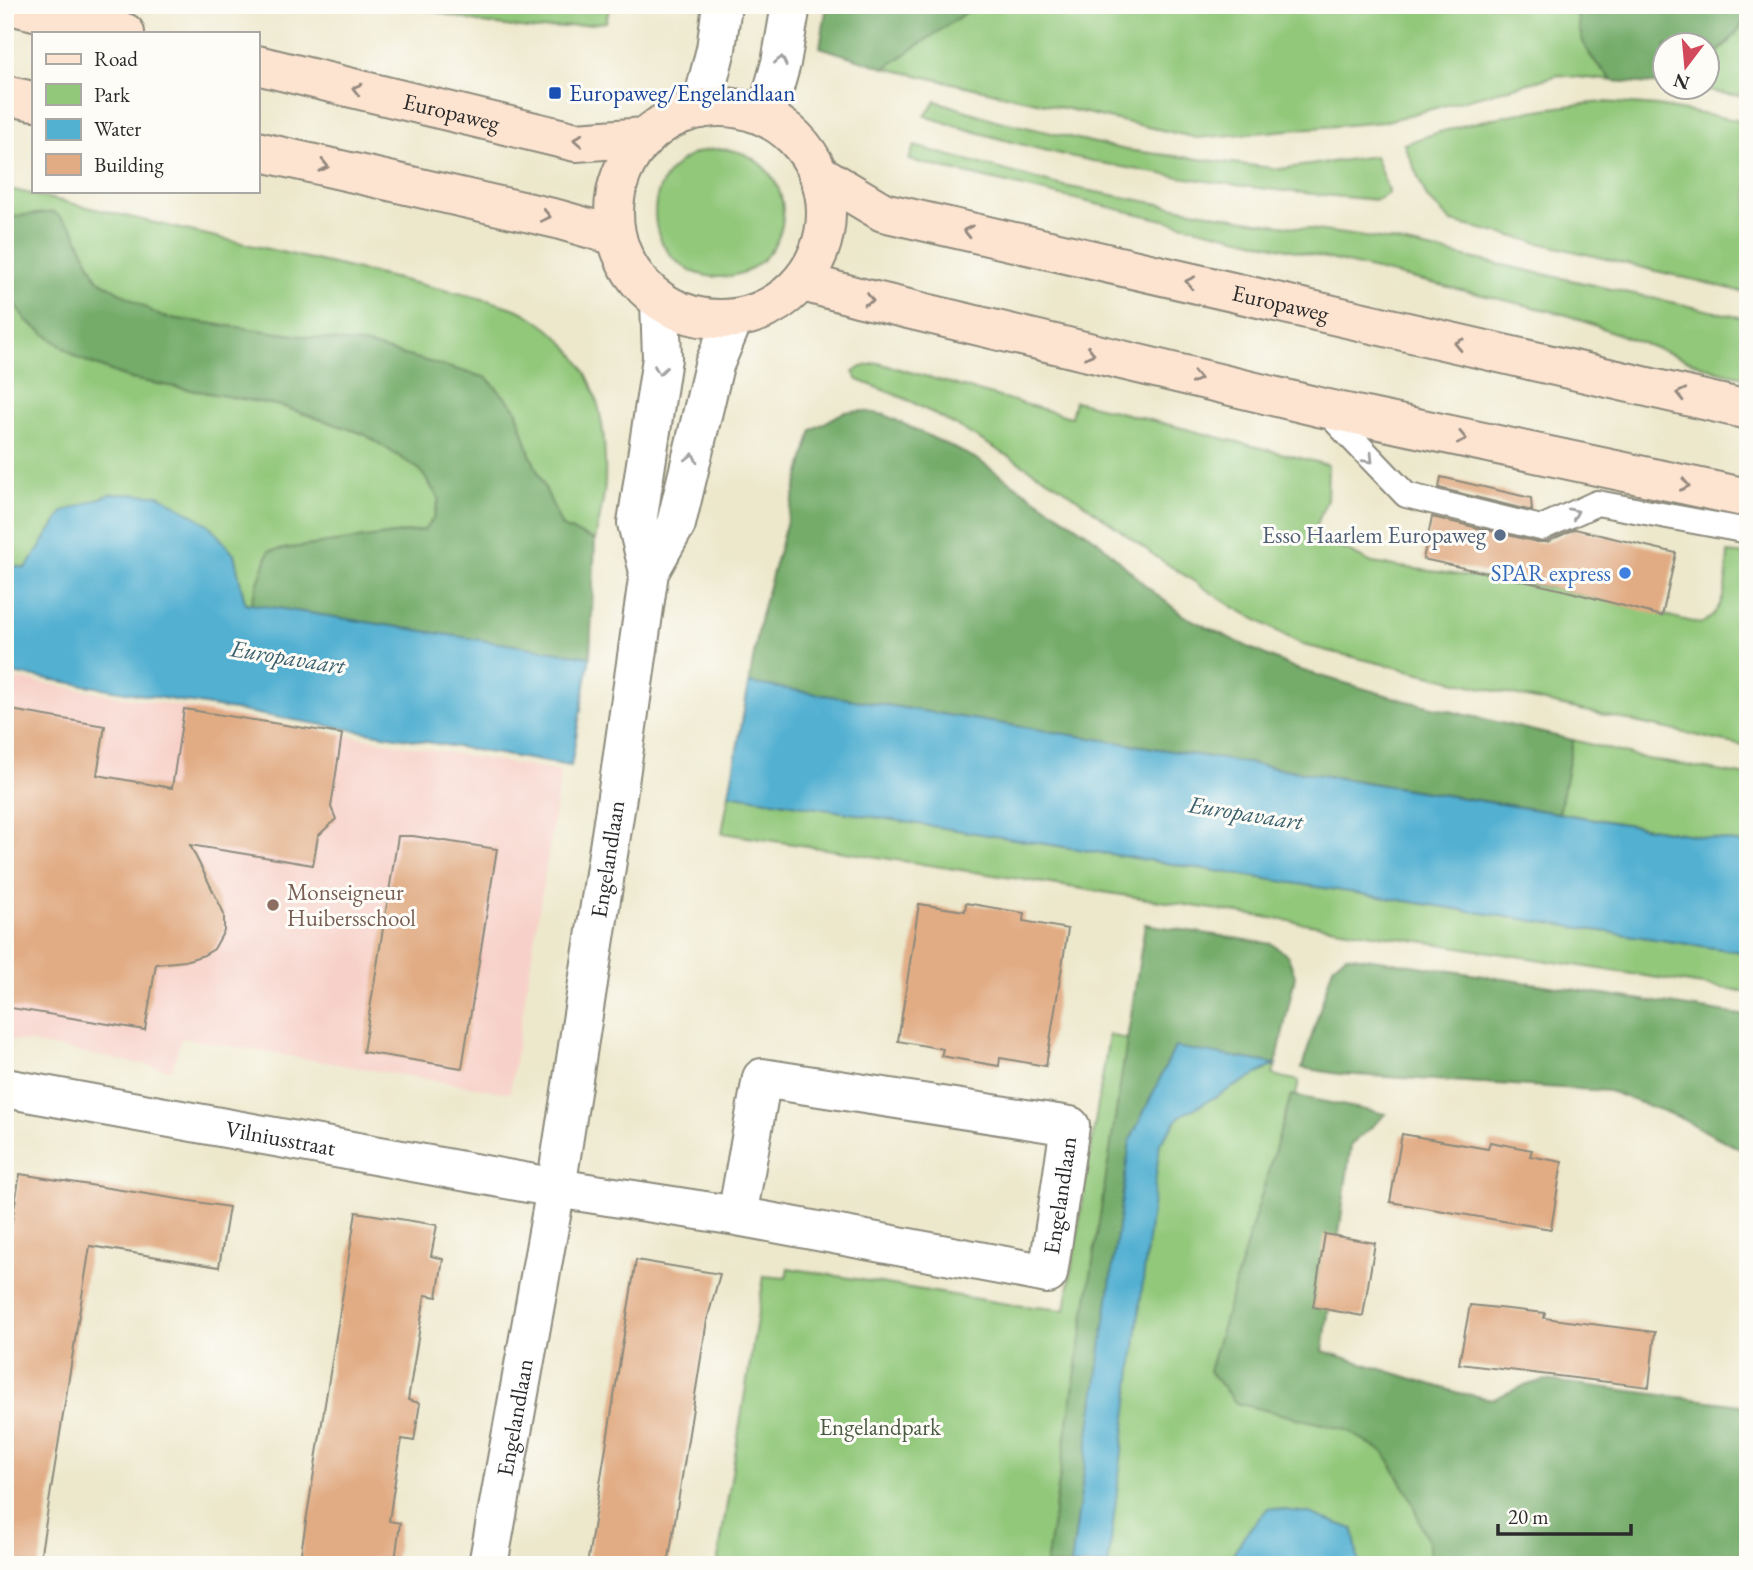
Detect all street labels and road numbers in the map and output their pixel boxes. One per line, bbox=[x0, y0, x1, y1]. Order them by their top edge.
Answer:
street label: Europaweg bbox=[400, 86, 504, 138]
street label: Europaweg bbox=[1229, 277, 1333, 329]
street label: Engelandlaan bbox=[583, 798, 631, 920]
street label: Vilniusstraat bbox=[223, 1113, 339, 1163]
street label: Engelandlaan bbox=[1036, 1134, 1083, 1256]
street label: Engelandlaan bbox=[489, 1356, 540, 1478]

